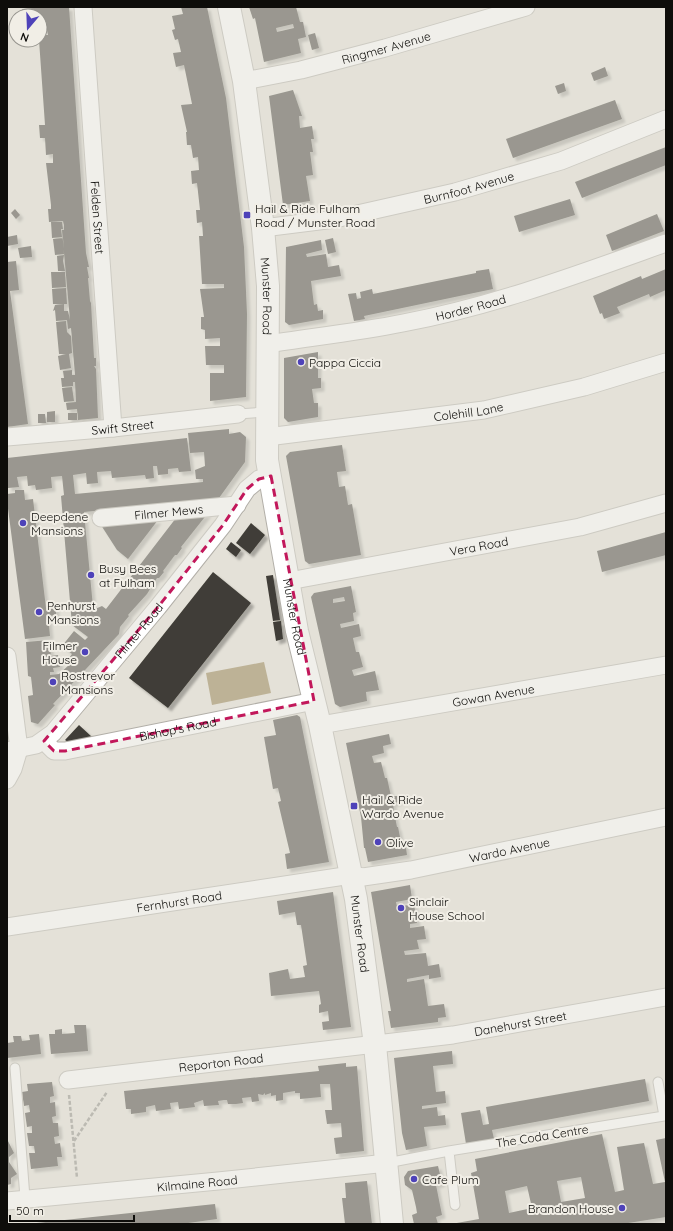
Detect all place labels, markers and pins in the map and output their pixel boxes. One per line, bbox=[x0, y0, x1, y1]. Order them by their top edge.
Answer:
place label: Hail & Ride Fulham Road / Munster Road bbox=[255, 201, 375, 230]
marker: Hail & Ride Fulham Road / Munster Road bbox=[242, 210, 252, 220]
place label: Pappa Ciccia bbox=[309, 355, 381, 370]
marker: Pappa Ciccia bbox=[296, 357, 306, 367]
place label: Deepdene Mansions bbox=[31, 509, 89, 538]
marker: Deepdene Mansions bbox=[18, 518, 28, 528]
place label: Busy Bees at Fulham bbox=[99, 561, 157, 590]
marker: Busy Bees at Fulham bbox=[86, 570, 96, 580]
place label: Penhurst Mansions bbox=[47, 598, 100, 627]
marker: Penhurst Mansions bbox=[34, 607, 44, 617]
place label: Filmer House bbox=[42, 638, 77, 667]
marker: Filmer House bbox=[80, 647, 90, 657]
place label: Rostrevor Mansions bbox=[61, 668, 116, 697]
marker: Rostrevor Mansions bbox=[48, 677, 58, 687]
place label: Hail & Ride Wardo Avenue bbox=[362, 792, 444, 821]
marker: Hail & Ride Wardo Avenue bbox=[349, 801, 359, 811]
place label: Olive bbox=[386, 835, 414, 850]
marker: Olive bbox=[373, 837, 383, 847]
place label: Sinclair House School bbox=[409, 894, 484, 923]
marker: Sinclair House School bbox=[396, 903, 406, 913]
place label: Cafe Plum bbox=[422, 1172, 479, 1187]
marker: Cafe Plum bbox=[409, 1174, 419, 1184]
place label: Brandon House bbox=[528, 1201, 614, 1216]
marker: Brandon House bbox=[617, 1203, 627, 1213]

